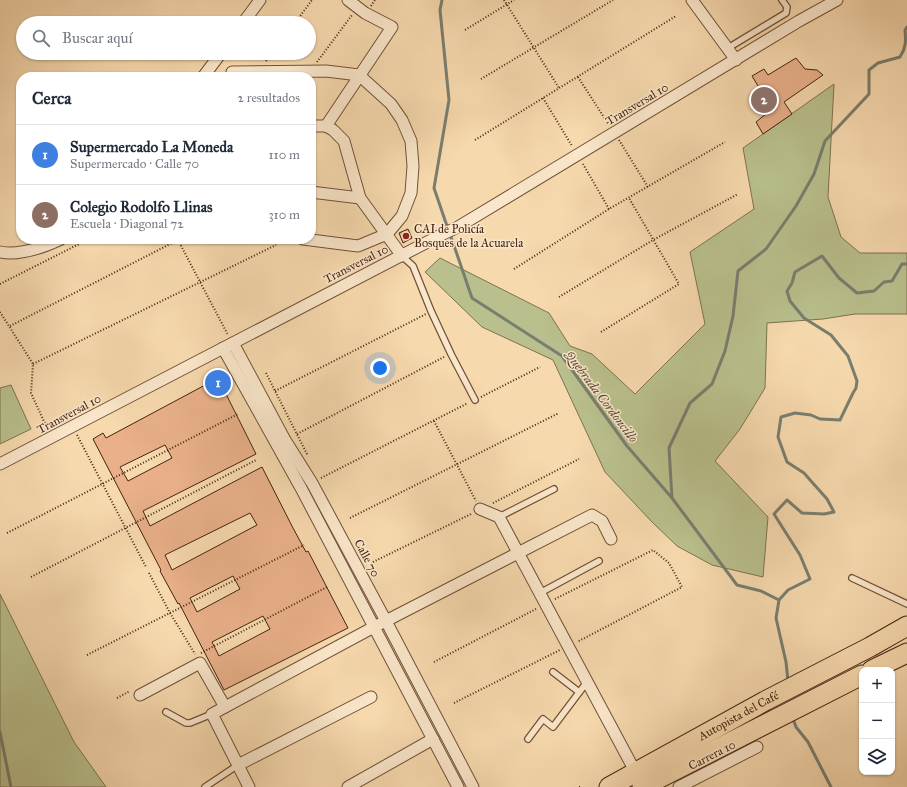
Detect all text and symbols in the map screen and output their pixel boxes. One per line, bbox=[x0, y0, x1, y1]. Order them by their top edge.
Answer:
search box bbox=[16, 16, 316, 60]
icon: search bbox=[30, 27, 52, 49]
text: Buscar aquí bbox=[62, 29, 133, 47]
street label: Transversal 10 bbox=[603, 80, 671, 128]
pin: 2 bbox=[751, 85, 777, 115]
text: Cerca bbox=[32, 88, 71, 109]
text: 2 resultados bbox=[237, 90, 300, 106]
text: Supermercado La Moneda bbox=[70, 138, 233, 156]
text: 1 bbox=[42, 147, 48, 163]
text: 110 m bbox=[268, 147, 300, 163]
text: Supermercado · Calle 70 bbox=[70, 156, 199, 172]
text: Colegio Rodolfo Llinas bbox=[70, 198, 212, 216]
text: 2 bbox=[42, 207, 48, 223]
text: 310 m bbox=[268, 207, 300, 223]
text: Escuela · Diagonal 72 bbox=[70, 216, 184, 232]
place label: CAI de Policía Bosques de la Acuarela bbox=[414, 222, 524, 251]
marker: CAI de Policía Bosques de la Acuarela bbox=[401, 231, 411, 241]
street label: Transversal 10 bbox=[321, 242, 391, 286]
water label: Quebrada Cordoncillo bbox=[561, 347, 641, 446]
your location bbox=[370, 358, 390, 378]
pin: 1 bbox=[205, 368, 231, 398]
street label: Transversal 10 bbox=[35, 391, 103, 437]
street label: Calle 70 bbox=[351, 537, 383, 579]
map controls bbox=[859, 667, 895, 775]
button: + bbox=[859, 667, 895, 703]
street label: Autopista del Café bbox=[695, 688, 781, 744]
button: − bbox=[859, 703, 895, 739]
street label: Carrera 10 bbox=[686, 737, 738, 773]
button: layers bbox=[859, 739, 895, 775]

